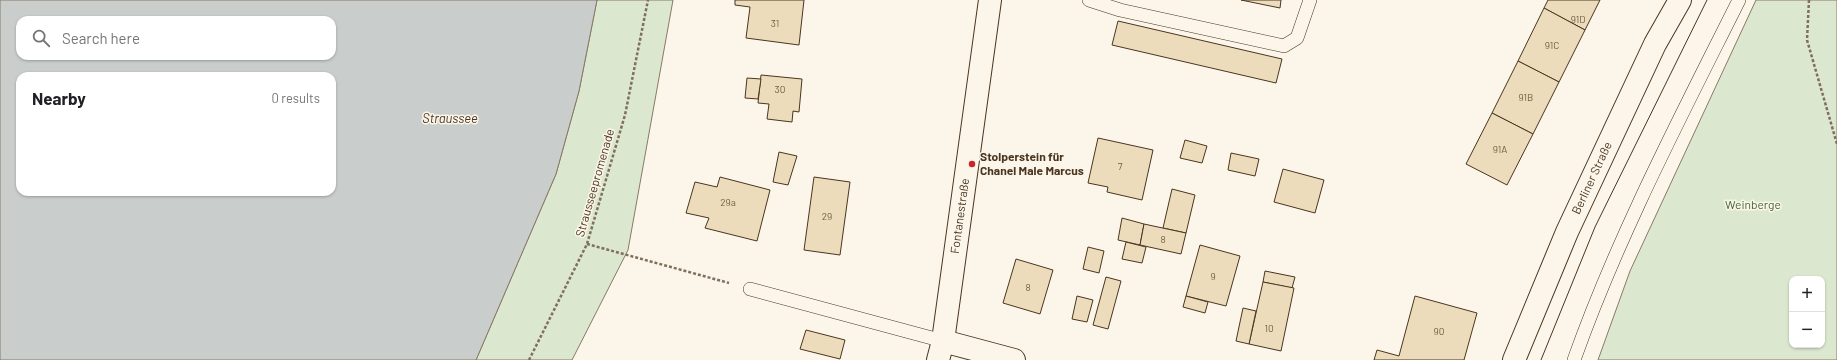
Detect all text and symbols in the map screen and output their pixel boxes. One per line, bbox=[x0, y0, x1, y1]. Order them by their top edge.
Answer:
house number: 91D bbox=[1571, 13, 1585, 25]
search box bbox=[16, 16, 336, 60]
house number: 31 bbox=[771, 17, 779, 29]
icon: search bbox=[30, 27, 52, 49]
text: Search here bbox=[62, 29, 140, 47]
house number: 91C bbox=[1545, 39, 1559, 51]
house number: 30 bbox=[775, 83, 785, 95]
text: Nearby bbox=[32, 88, 86, 108]
text: 0 results bbox=[271, 90, 320, 106]
house number: 91B bbox=[1519, 91, 1533, 103]
water label: Straussee bbox=[422, 110, 478, 126]
street label: Strausseepromenade bbox=[572, 127, 616, 238]
street label: Berliner Straße bbox=[1568, 139, 1614, 216]
house number: 91A bbox=[1493, 143, 1507, 155]
place label: Stolperstein für Chanel Male Marcus bbox=[980, 149, 1084, 177]
marker: Stolperstein für Chanel Male Marcus bbox=[967, 159, 977, 169]
house number: 7 bbox=[1118, 160, 1123, 172]
street label: Fontanestraße bbox=[947, 177, 971, 255]
house number: 29a bbox=[720, 196, 736, 208]
park label: Weinberge bbox=[1725, 197, 1781, 211]
house number: 29 bbox=[822, 210, 832, 222]
house number: 8 bbox=[1160, 233, 1166, 245]
house number: 9 bbox=[1210, 270, 1216, 282]
map controls bbox=[1789, 276, 1825, 348]
button: + bbox=[1789, 276, 1825, 312]
house number: 8 bbox=[1025, 281, 1031, 293]
button: − bbox=[1789, 312, 1825, 348]
house number: 10 bbox=[1264, 322, 1274, 334]
house number: 90 bbox=[1434, 325, 1444, 337]

